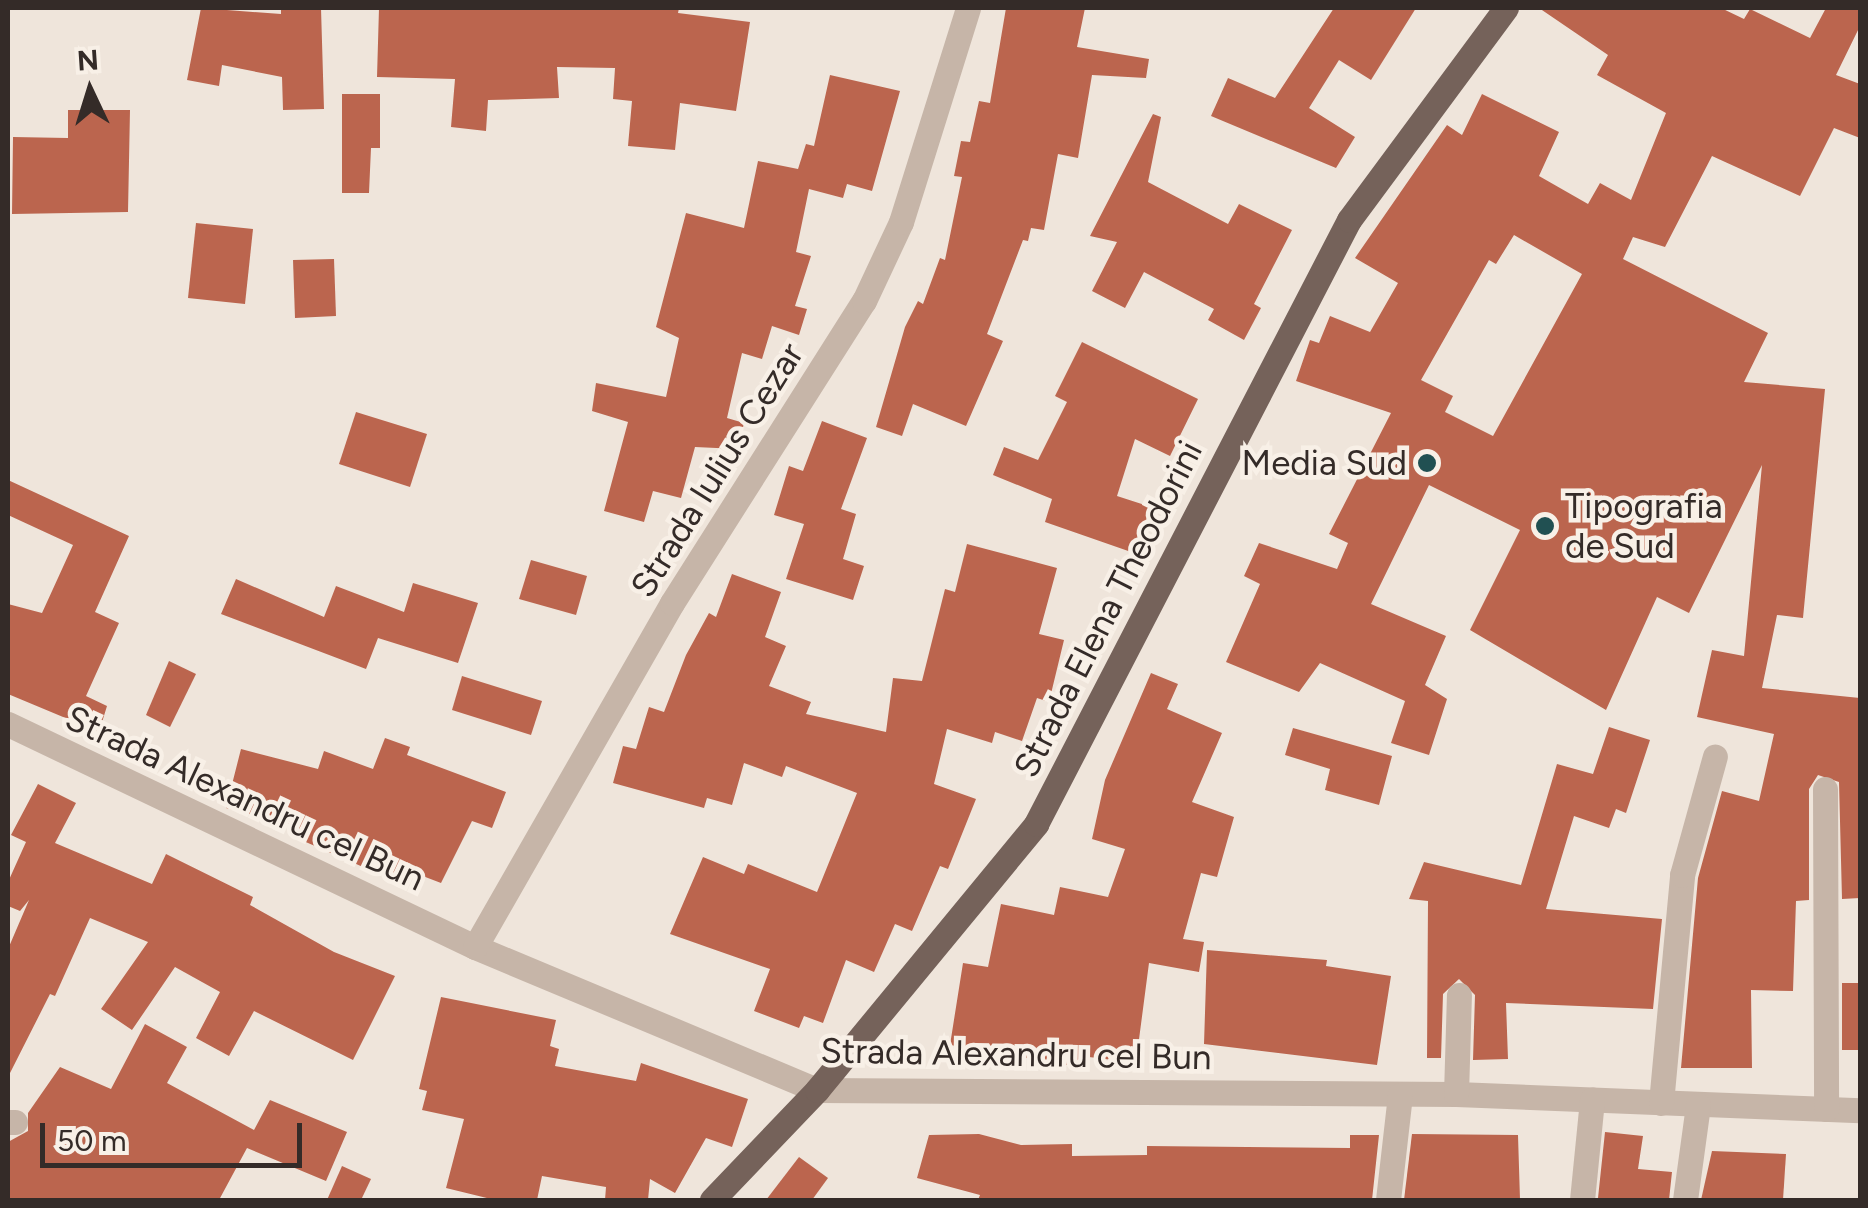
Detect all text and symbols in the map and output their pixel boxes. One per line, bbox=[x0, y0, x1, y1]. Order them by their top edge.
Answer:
north arrow bbox=[40, 40, 140, 140]
text: N bbox=[76, 42, 100, 78]
street label: Strada Iulius Cezar bbox=[622, 335, 812, 605]
street label: Strada Elena Theodorini bbox=[1005, 434, 1211, 784]
place label: Media Sud bbox=[1242, 442, 1407, 484]
marker: Media Sud bbox=[1416, 452, 1438, 474]
place label: Tipografia de Sud bbox=[1565, 485, 1723, 567]
marker: Tipografia de Sud bbox=[1534, 515, 1556, 537]
street label: Strada Alexandru cel Bun bbox=[59, 696, 431, 900]
street label: Strada Alexandru cel Bun bbox=[820, 1030, 1212, 1078]
scale bar bbox=[45, 1103, 308, 1165]
text: 50 m bbox=[57, 1122, 126, 1159]

